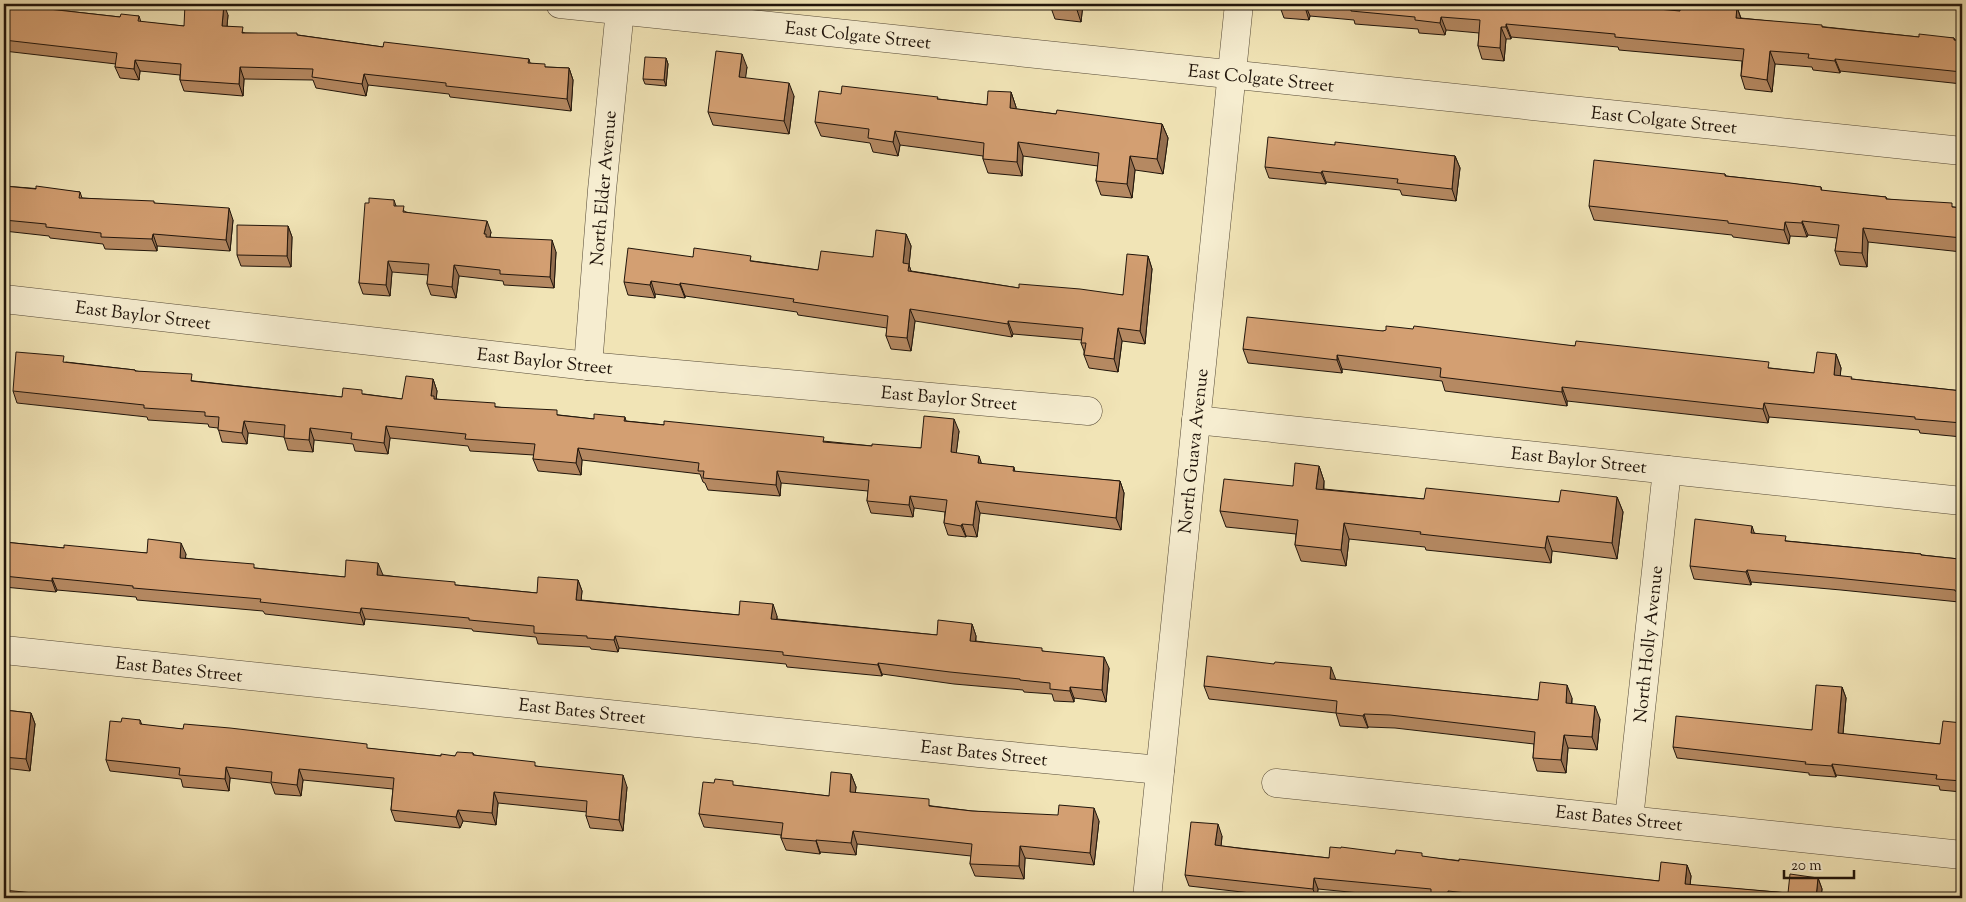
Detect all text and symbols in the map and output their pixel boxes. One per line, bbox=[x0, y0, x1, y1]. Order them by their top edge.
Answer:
street label: East Colgate Street bbox=[784, 16, 932, 58]
street label: East Colgate Street bbox=[1187, 59, 1335, 101]
street label: East Colgate Street bbox=[1590, 101, 1738, 143]
street label: North Elder Avenue bbox=[585, 109, 625, 267]
street label: East Baylor Street bbox=[74, 296, 212, 338]
street label: East Baylor Street bbox=[476, 343, 614, 383]
street label: North Guava Avenue bbox=[1173, 367, 1217, 535]
street label: East Baylor Street bbox=[880, 381, 1018, 419]
street label: East Baylor Street bbox=[1510, 442, 1648, 482]
street label: North Holly Avenue bbox=[1629, 564, 1671, 724]
street label: East Bates Street bbox=[114, 651, 244, 691]
street label: East Bates Street bbox=[517, 693, 647, 733]
street label: East Bates Street bbox=[919, 735, 1049, 775]
street label: East Bates Street bbox=[1554, 800, 1684, 840]
scale bar bbox=[1784, 847, 1854, 879]
text: 20 m bbox=[1791, 856, 1822, 877]

